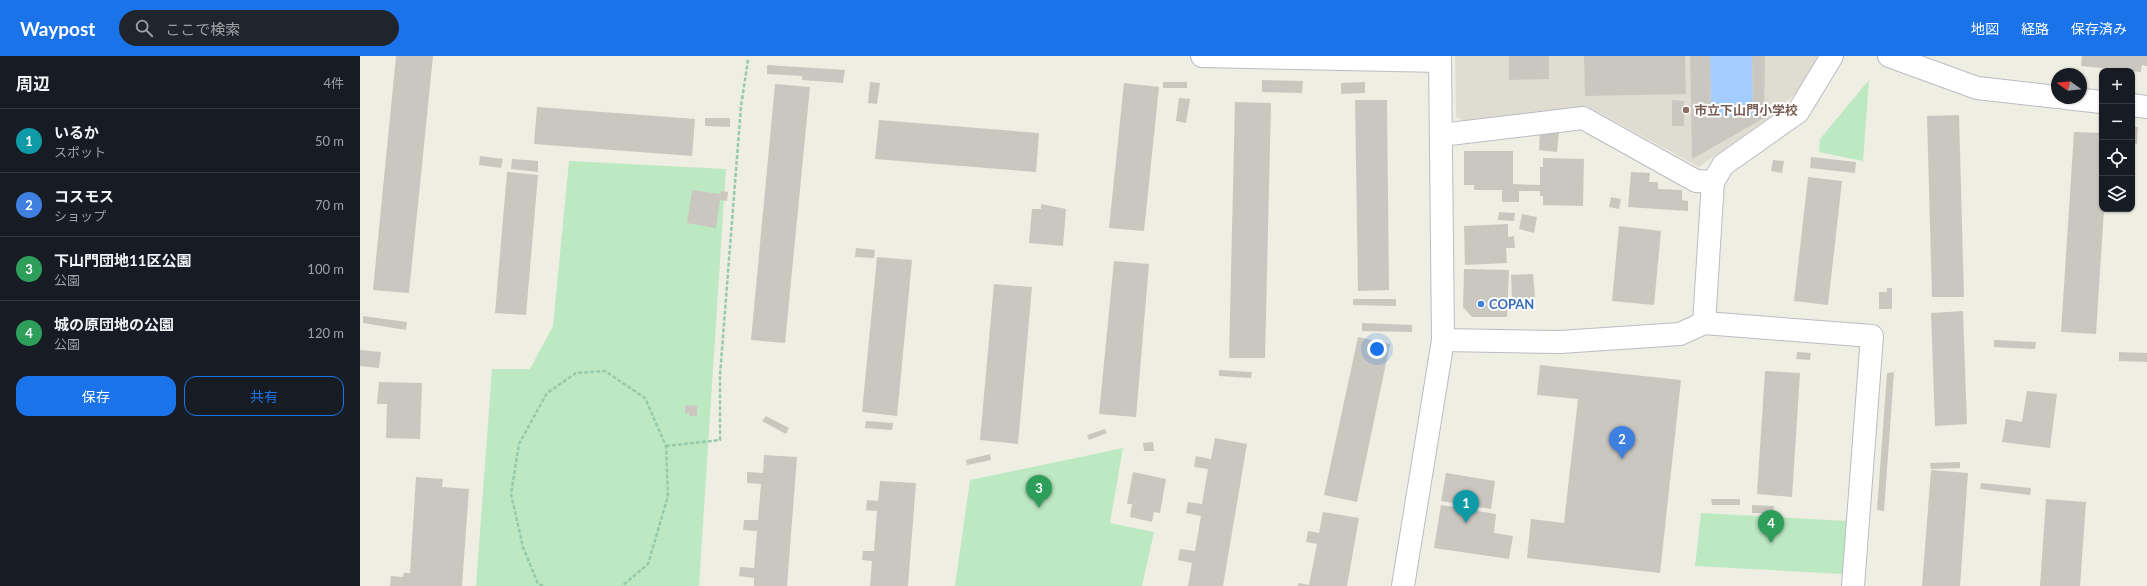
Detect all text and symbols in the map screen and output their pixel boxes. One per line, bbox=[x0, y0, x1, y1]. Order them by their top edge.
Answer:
search box bbox=[119, 10, 399, 46]
text: Waypost bbox=[20, 17, 95, 40]
icon: search bbox=[133, 17, 155, 39]
text: ここで検索 bbox=[165, 20, 240, 38]
text: 地図 bbox=[1971, 20, 1999, 37]
text: 経路 bbox=[2021, 20, 2049, 37]
text: 保存済み bbox=[2071, 20, 2127, 37]
north arrow bbox=[2051, 68, 2087, 104]
map controls bbox=[2099, 68, 2135, 212]
button: + bbox=[2099, 68, 2135, 104]
text: 周辺 bbox=[16, 73, 50, 94]
text: 4件 bbox=[323, 75, 344, 91]
place label: 市立下山門小学校 bbox=[1694, 102, 1798, 118]
button: − bbox=[2099, 104, 2135, 140]
marker: 市立下山門小学校 bbox=[1681, 105, 1691, 115]
text: いるか bbox=[54, 123, 99, 141]
text: 1 bbox=[25, 133, 33, 149]
text: 50 m bbox=[315, 133, 344, 149]
button: locate bbox=[2099, 140, 2135, 176]
text: スポット bbox=[54, 144, 106, 160]
button: layers bbox=[2099, 176, 2135, 212]
text: コスモス bbox=[54, 187, 114, 205]
text: 2 bbox=[25, 197, 33, 213]
text: 70 m bbox=[315, 197, 344, 213]
text: ショップ bbox=[54, 208, 106, 224]
text: 下山門団地11区公園 bbox=[54, 251, 191, 269]
text: 3 bbox=[25, 261, 33, 277]
text: 100 m bbox=[307, 261, 344, 277]
text: 公園 bbox=[54, 272, 80, 288]
place label: COPAN bbox=[1489, 296, 1534, 312]
marker: COPAN bbox=[1476, 299, 1486, 309]
text: 城の原団地の公園 bbox=[54, 315, 174, 333]
text: 4 bbox=[25, 325, 33, 341]
text: 120 m bbox=[307, 325, 344, 341]
text: 公園 bbox=[54, 336, 80, 352]
your location bbox=[1367, 339, 1387, 359]
button: 保存 bbox=[16, 376, 176, 416]
button: 共有 bbox=[184, 376, 344, 416]
pin: 2 bbox=[1609, 426, 1635, 459]
pin: 3 bbox=[1026, 475, 1052, 508]
pin: 1 bbox=[1453, 490, 1479, 523]
pin: 4 bbox=[1758, 510, 1784, 543]

